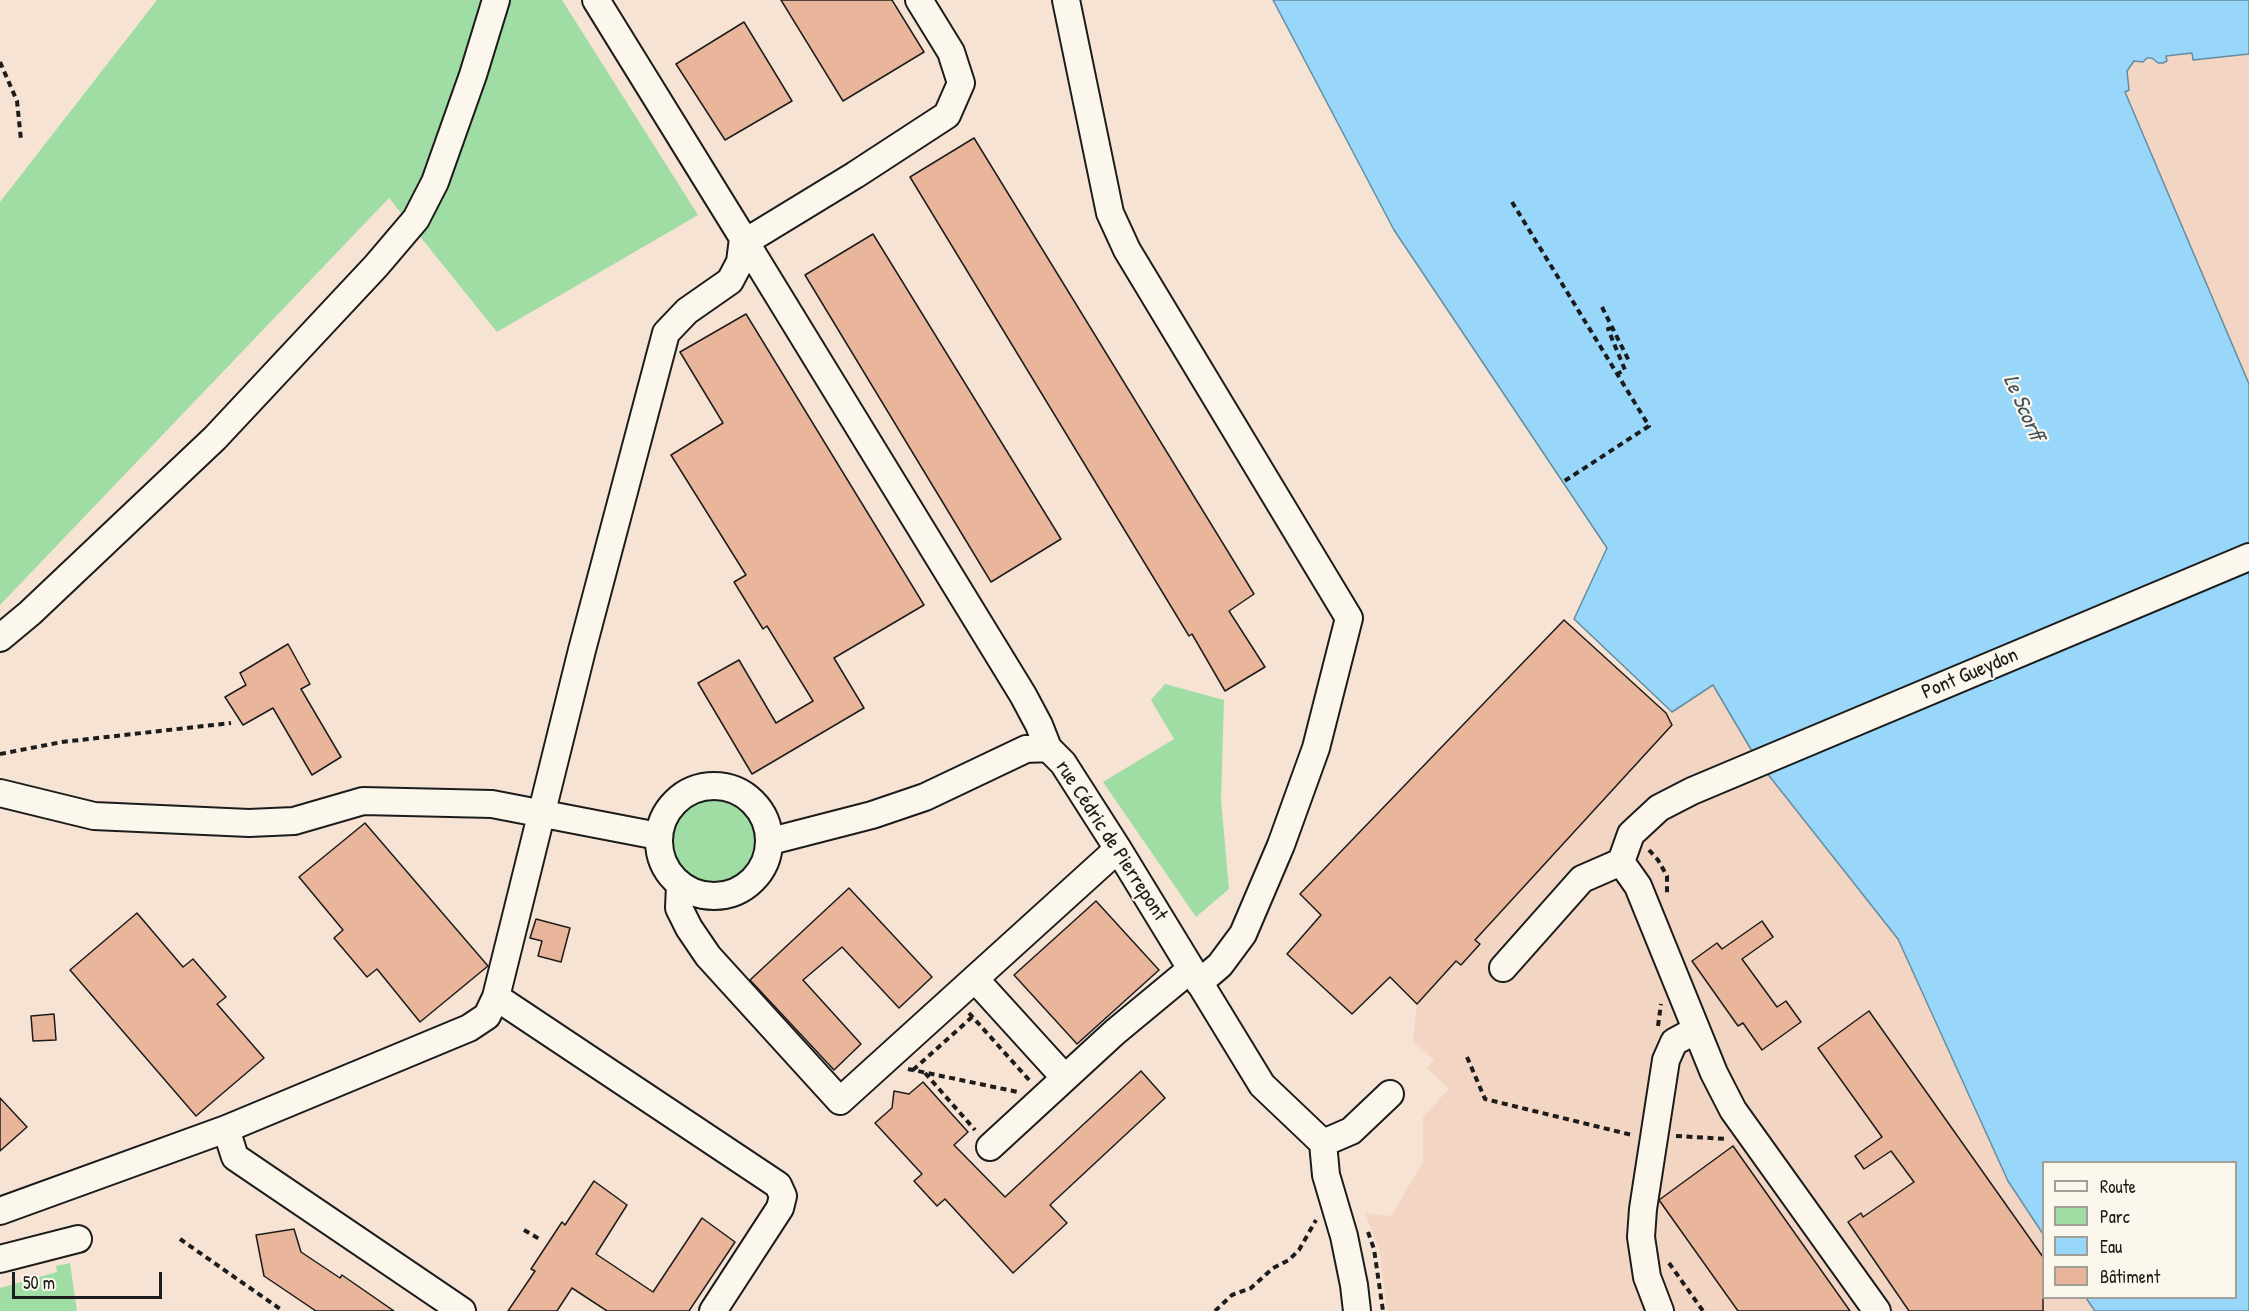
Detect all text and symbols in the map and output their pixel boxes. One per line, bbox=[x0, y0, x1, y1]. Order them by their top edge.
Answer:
water label: Le Scorff bbox=[1997, 371, 2049, 445]
street label: Pont Gueydon bbox=[1918, 642, 2022, 706]
street label: rue Cédric de Pierrepont bbox=[1050, 756, 1172, 926]
legend bbox=[2042, 1161, 2237, 1299]
text: Route bbox=[2100, 1174, 2136, 1199]
text: Parc bbox=[2100, 1204, 2130, 1229]
text: Eau bbox=[2100, 1234, 2122, 1259]
scale bar bbox=[15, 1260, 165, 1298]
text: Bâtiment bbox=[2100, 1264, 2160, 1289]
text: 50 m bbox=[23, 1270, 55, 1295]

